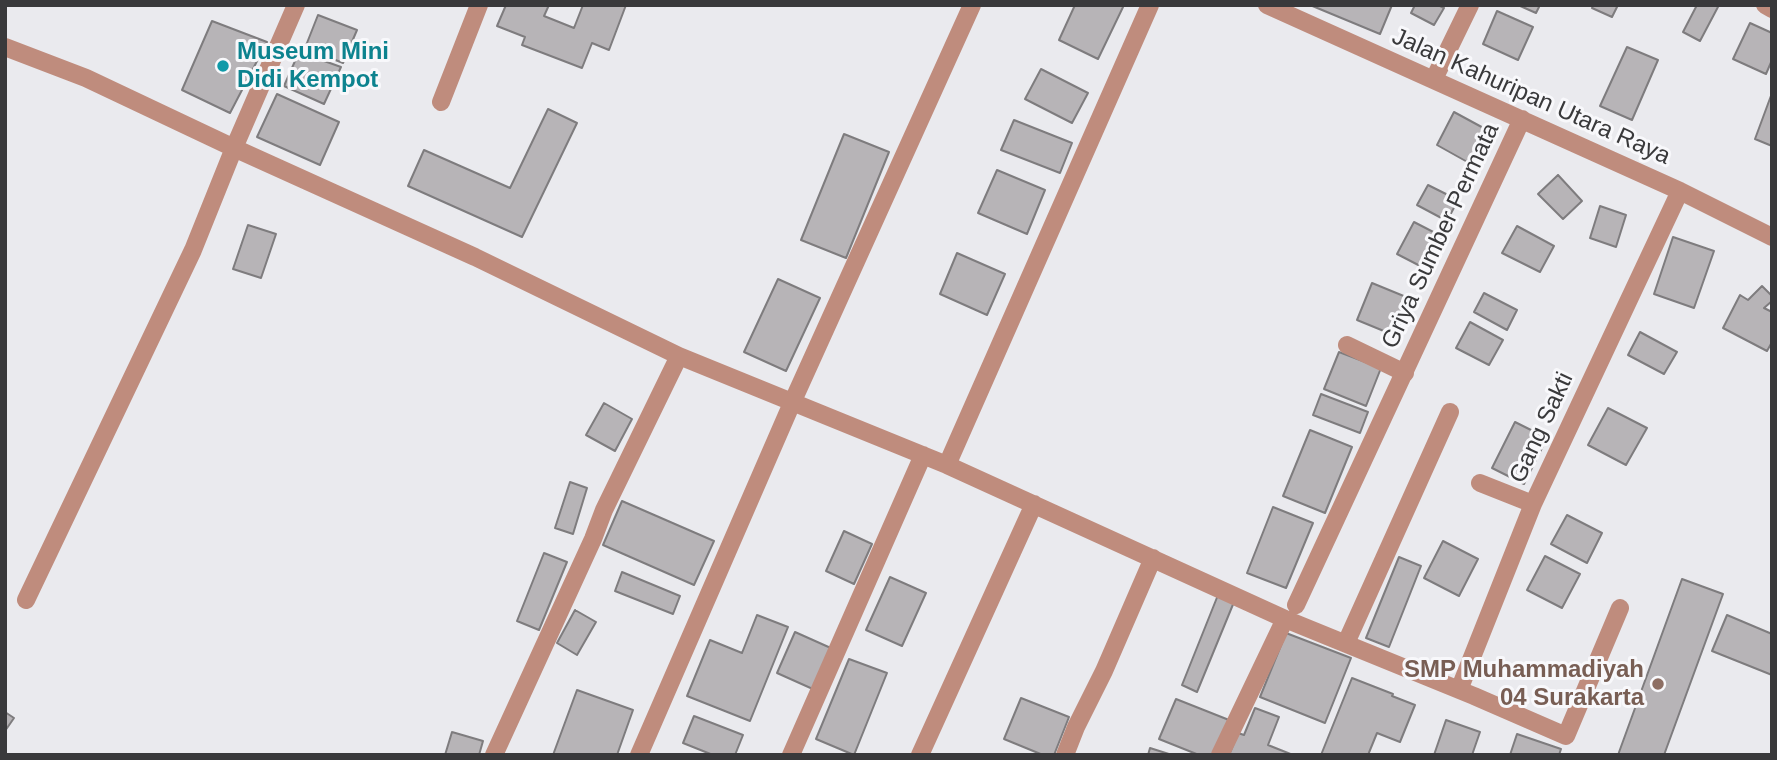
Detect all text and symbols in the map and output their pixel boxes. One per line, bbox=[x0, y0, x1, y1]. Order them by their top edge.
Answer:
street label: Jalan Kahuripan Utara Raya bbox=[1387, 23, 1675, 171]
place label: Museum Mini Didi Kempot bbox=[237, 38, 389, 94]
marker: Museum Mini Didi Kempot bbox=[215, 58, 231, 74]
street label: Griya Sumber Permata bbox=[1376, 119, 1506, 353]
street label: Gang Sakti bbox=[1504, 368, 1580, 488]
place label: SMP Muhammadiyah 04 Surakarta bbox=[1404, 656, 1644, 712]
marker: SMP Muhammadiyah 04 Surakarta bbox=[1650, 676, 1666, 692]

